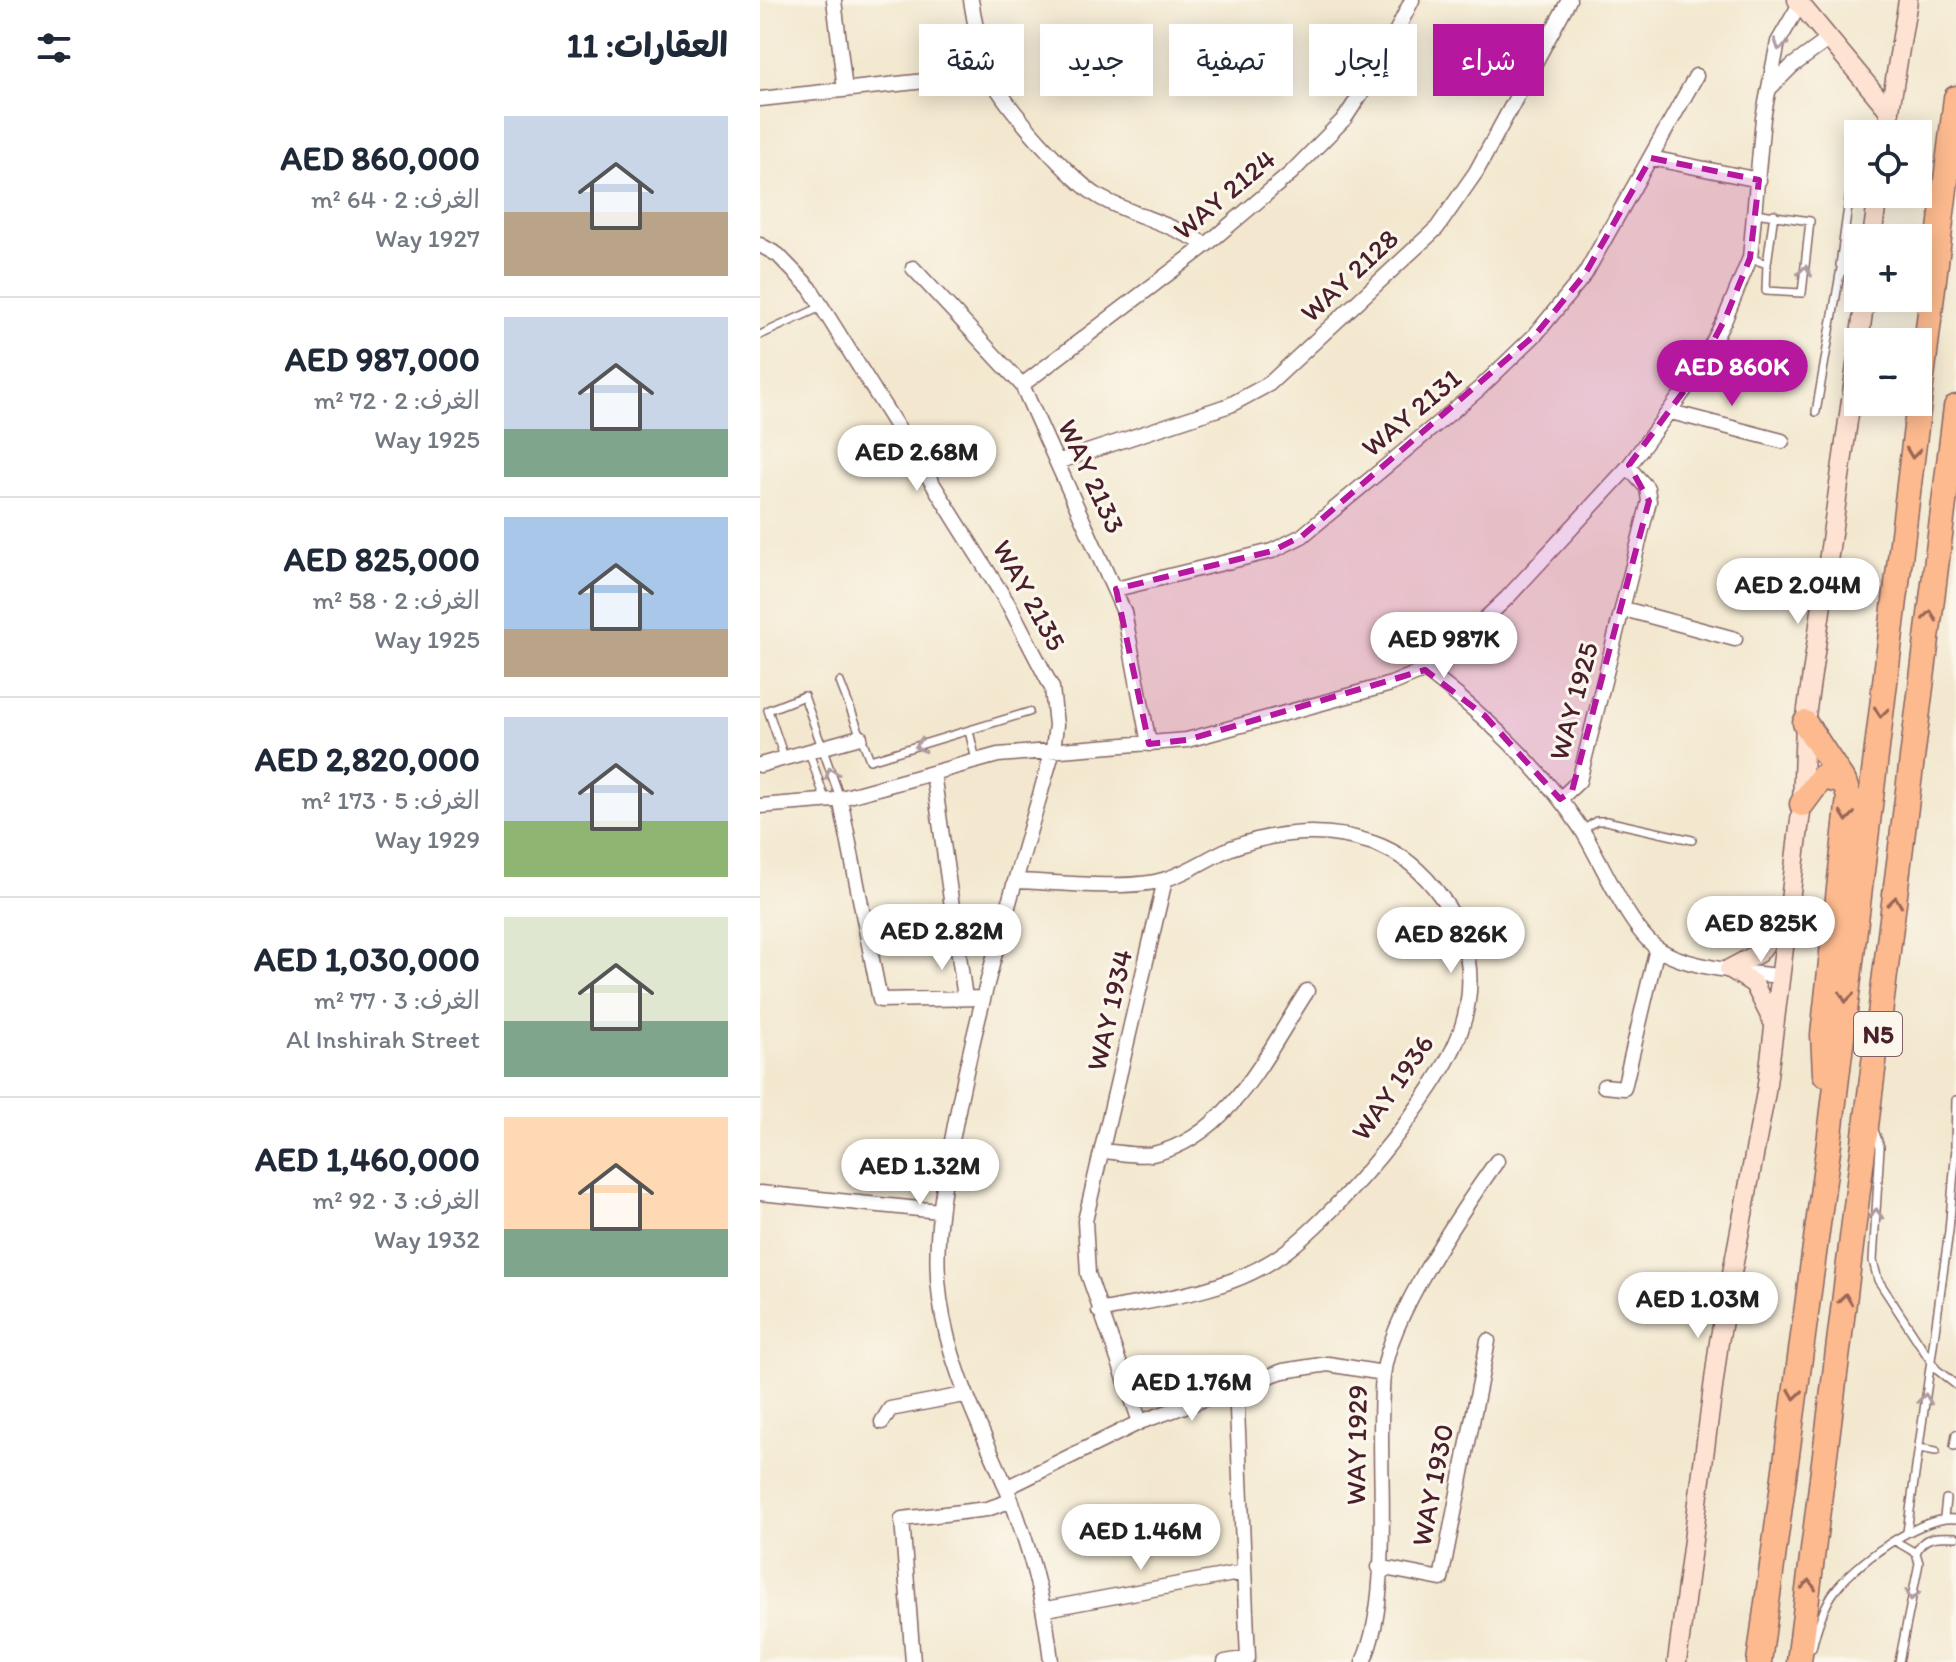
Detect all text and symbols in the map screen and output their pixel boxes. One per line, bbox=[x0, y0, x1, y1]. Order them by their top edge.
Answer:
chip: شقة bbox=[919, 24, 1024, 96]
chip: جديد bbox=[1040, 24, 1153, 96]
chip: تصفية bbox=[1169, 24, 1293, 96]
chip: إيجار bbox=[1309, 24, 1417, 96]
chip: شراء bbox=[1433, 24, 1544, 96]
text: العقارات: 11 bbox=[567, 25, 728, 66]
icon: filters bbox=[32, 26, 76, 70]
one-way arrow bbox=[1773, 37, 1789, 51]
map controls bbox=[1844, 120, 1932, 416]
button: locate bbox=[1844, 120, 1932, 208]
text: AED 860,000 bbox=[281, 138, 480, 179]
street label: WAY 2124 bbox=[1166, 141, 1282, 247]
icon: home bbox=[568, 148, 664, 244]
text: الغرف: 2 · 64 m² bbox=[311, 183, 480, 215]
street label: WAY 2128 bbox=[1293, 221, 1405, 329]
text: Way 1927 bbox=[375, 222, 480, 254]
button: + bbox=[1844, 224, 1932, 312]
one-way arrow bbox=[1796, 264, 1813, 278]
button: − bbox=[1844, 328, 1932, 416]
text: AED 987,000 bbox=[285, 339, 480, 380]
pin: AED 860K bbox=[1649, 340, 1815, 408]
icon: home bbox=[568, 349, 664, 445]
text: AED 860K bbox=[1675, 350, 1789, 382]
street label: WAY 2131 bbox=[1354, 360, 1468, 464]
text: الغرف: 2 · 72 m² bbox=[314, 384, 480, 416]
street label: WAY 2133 bbox=[1051, 414, 1133, 538]
text: Way 1925 bbox=[374, 423, 480, 455]
pin: AED 2.68M bbox=[825, 425, 1009, 493]
text: AED 2.68M bbox=[855, 435, 979, 467]
one-way arrow bbox=[1904, 447, 1921, 460]
street label: WAY 2135 bbox=[986, 534, 1074, 656]
text: AED 825,000 bbox=[284, 539, 480, 580]
icon: home bbox=[568, 549, 664, 645]
pin: AED 2.04M bbox=[1706, 558, 1890, 626]
text: AED 2.04M bbox=[1735, 568, 1861, 600]
text: الغرف: 2 · 58 m² bbox=[312, 584, 480, 616]
one-way arrow bbox=[1921, 609, 1938, 623]
pin: AED 987K bbox=[1361, 612, 1527, 680]
text: AED 987K bbox=[1388, 622, 1500, 654]
text: Way 1925 bbox=[374, 623, 480, 655]
street label: WAY 1925 bbox=[1541, 638, 1605, 764]
one-way arrow bbox=[1873, 705, 1890, 718]
one-way arrow bbox=[914, 737, 927, 753]
text: AED 2,820,000 bbox=[255, 739, 480, 780]
icon: home bbox=[568, 749, 664, 845]
one-way arrow bbox=[825, 766, 841, 780]
text: الغرف: 5 · 173 m² bbox=[301, 784, 480, 816]
one-way arrow bbox=[1839, 810, 1856, 823]
text: Way 1929 bbox=[374, 823, 480, 855]
one-way arrow bbox=[1886, 895, 1903, 908]
pin: AED 825K bbox=[1678, 896, 1844, 964]
pin: AED 2.82M bbox=[850, 904, 1034, 972]
text: AED 825K bbox=[1705, 906, 1817, 938]
pin: AED 826K bbox=[1368, 907, 1534, 975]
text: AED 2.82M bbox=[880, 914, 1004, 946]
text: AED 826K bbox=[1395, 917, 1507, 949]
text: AED 1,030,000 bbox=[254, 939, 480, 980]
street label: WAY 1934 bbox=[1079, 946, 1139, 1074]
icon: home bbox=[568, 949, 664, 1045]
text: الغرف: 3 · 77 m² bbox=[314, 984, 480, 1016]
one-way arrow bbox=[1838, 991, 1855, 1004]
road number: N5 bbox=[1854, 1012, 1902, 1056]
text: Al Inshirah Street bbox=[286, 1023, 480, 1055]
street label: WAY 1936 bbox=[1343, 1027, 1441, 1147]
text: AED 1,460,000 bbox=[255, 1139, 480, 1180]
pin: AED 1.32M bbox=[828, 1139, 1012, 1207]
icon: home bbox=[568, 1149, 664, 1245]
text: AED 1.32M bbox=[859, 1149, 981, 1181]
text: الغرف: 3 · 92 m² bbox=[313, 1184, 480, 1216]
one-way arrow bbox=[1867, 1207, 1884, 1220]
text: Way 1932 bbox=[374, 1223, 480, 1255]
pin: AED 1.03M bbox=[1606, 1272, 1790, 1340]
text: AED 1.03M bbox=[1636, 1282, 1760, 1314]
one-way arrow bbox=[1836, 1292, 1853, 1306]
pin: AED 1.76M bbox=[1100, 1355, 1284, 1423]
text: AED 1.76M bbox=[1132, 1365, 1252, 1397]
street label: WAY 1929 bbox=[1338, 1384, 1374, 1506]
one-way arrow bbox=[1787, 1387, 1804, 1401]
one-way arrow bbox=[1917, 1393, 1934, 1406]
street label: WAY 1930 bbox=[1403, 1421, 1461, 1549]
pin: AED 1.46M bbox=[1049, 1504, 1233, 1572]
text: AED 1.46M bbox=[1079, 1514, 1203, 1546]
one-way arrow bbox=[1800, 1578, 1817, 1591]
one-way arrow bbox=[1904, 1588, 1921, 1602]

